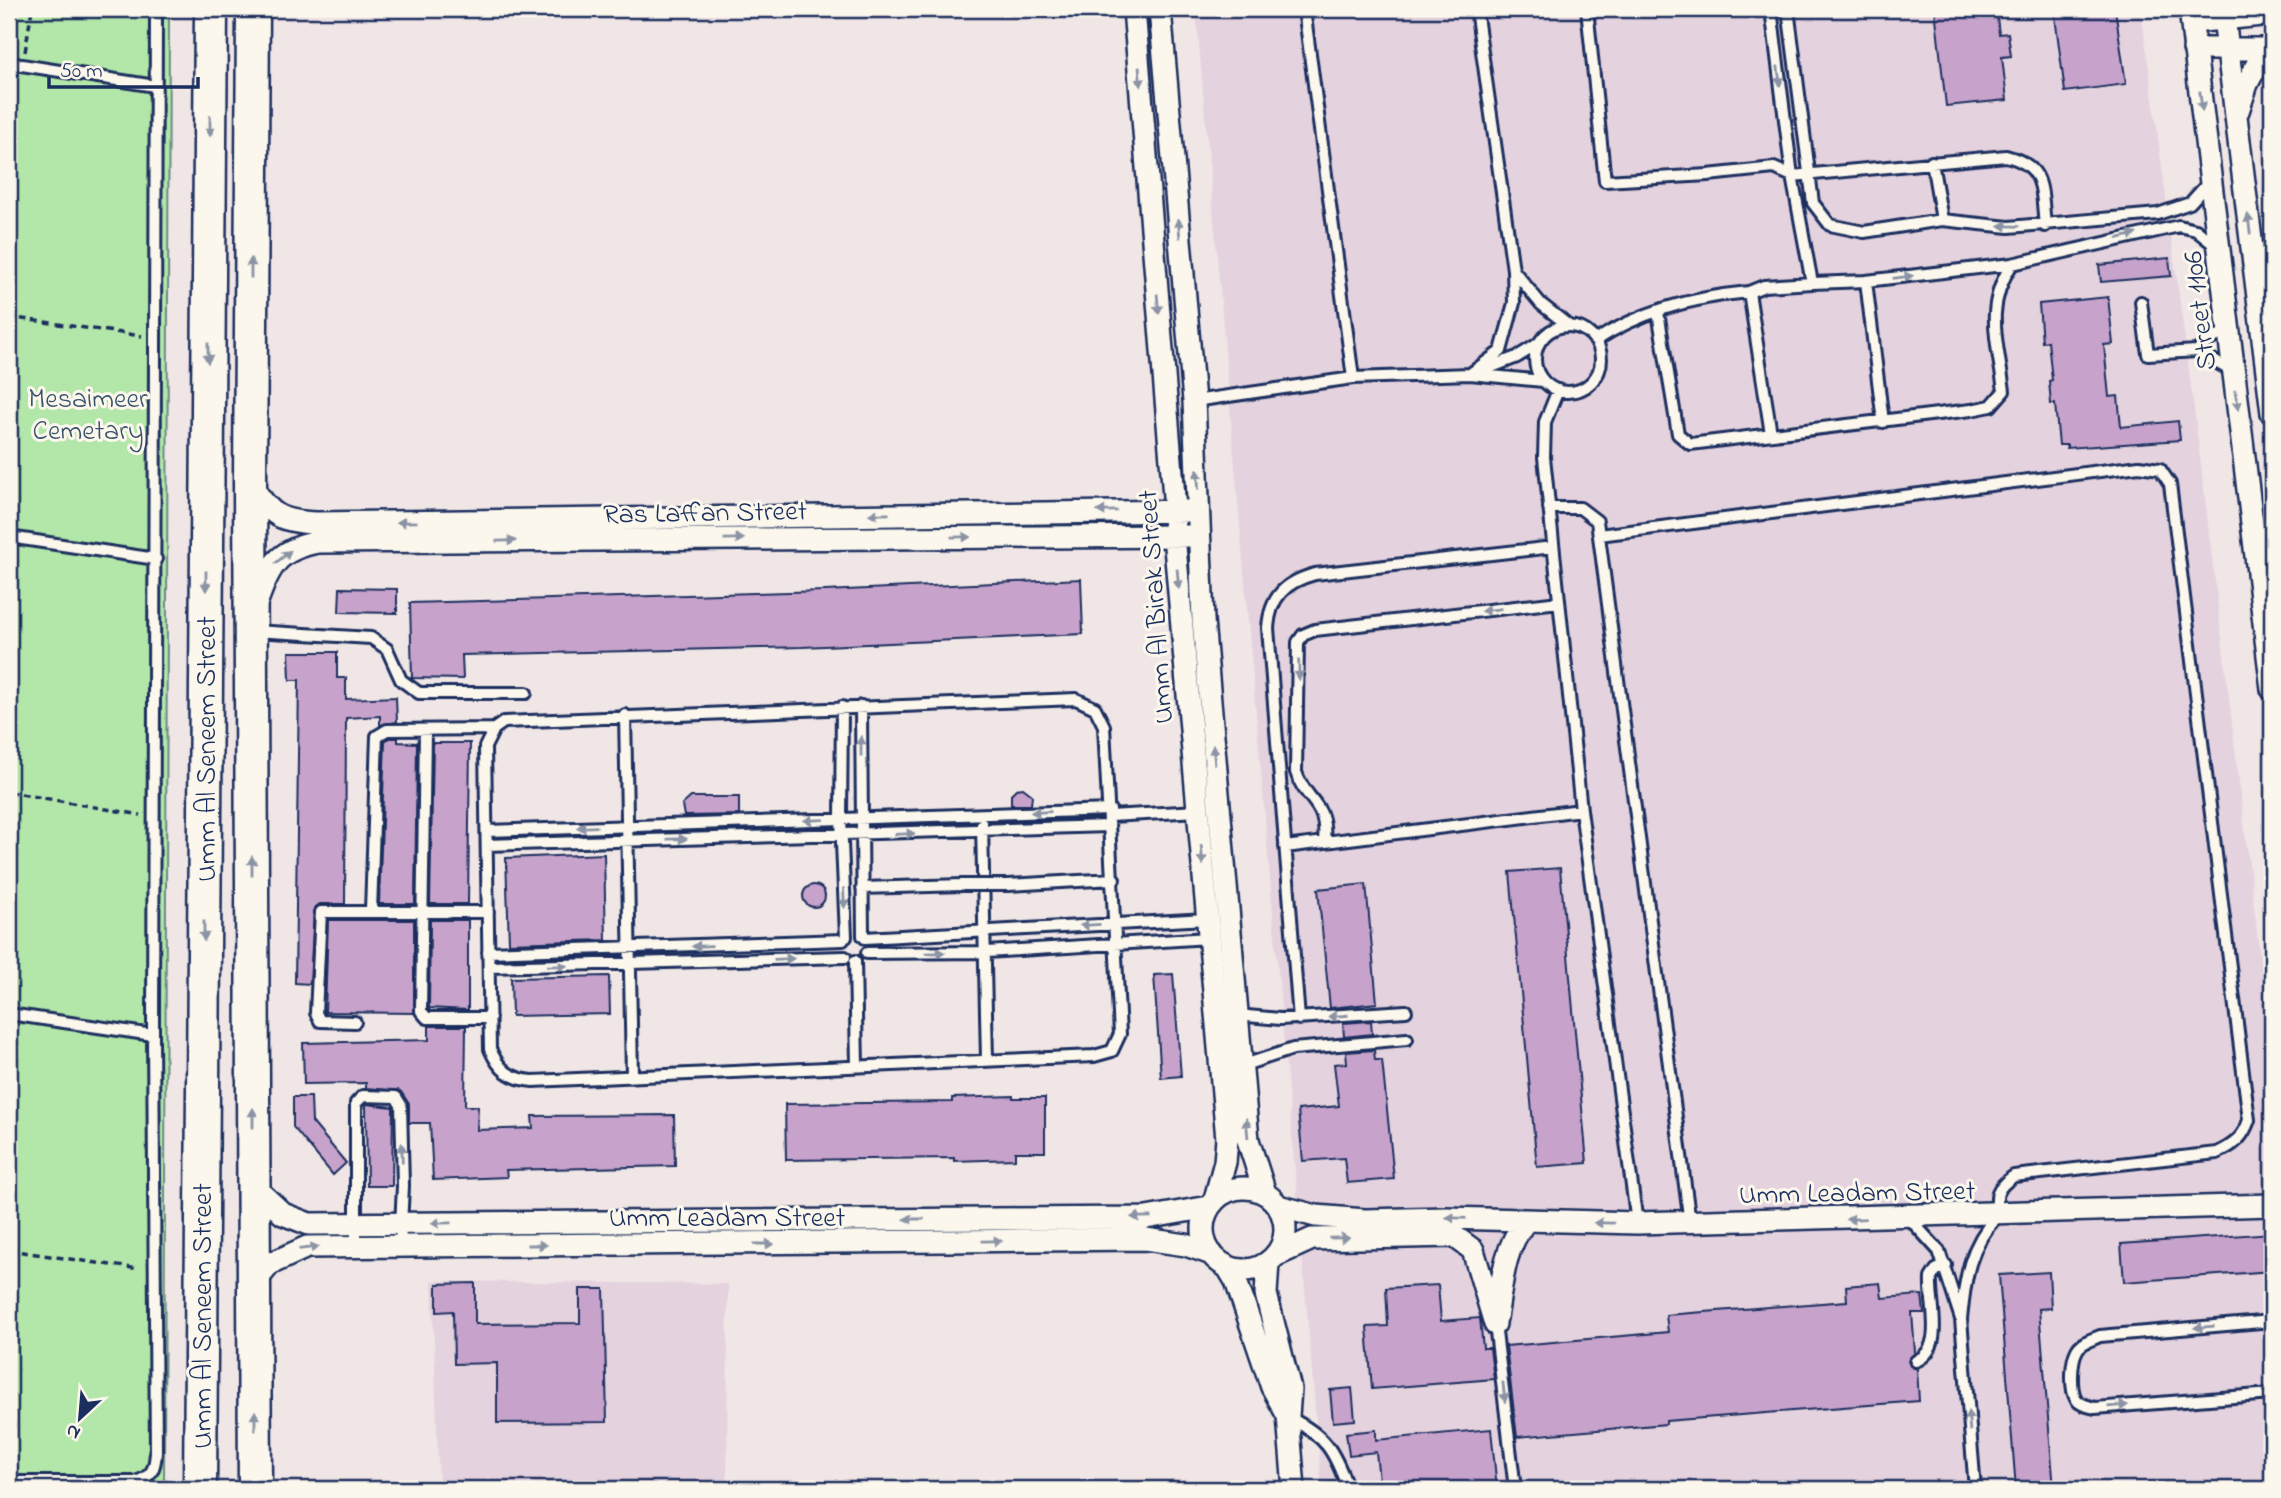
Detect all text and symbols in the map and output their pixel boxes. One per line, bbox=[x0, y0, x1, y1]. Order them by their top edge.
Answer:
scale bar bbox=[49, 46, 198, 90]
text: 50 m bbox=[60, 57, 103, 87]
one-way arrow bbox=[1135, 66, 1146, 88]
one-way arrow bbox=[1774, 66, 1785, 88]
one-way arrow bbox=[2195, 90, 2206, 112]
one-way arrow bbox=[204, 115, 216, 137]
one-way arrow bbox=[2243, 213, 2254, 235]
one-way arrow bbox=[1173, 217, 1184, 239]
one-way arrow bbox=[1998, 220, 2020, 232]
one-way arrow bbox=[2116, 230, 2138, 241]
street label: Street 1106 bbox=[2174, 249, 2229, 373]
one-way arrow bbox=[245, 257, 257, 279]
one-way arrow bbox=[1892, 271, 1914, 282]
one-way arrow bbox=[1153, 293, 1164, 315]
one-way arrow bbox=[202, 343, 214, 365]
park label: Mesaimeer Cemetary bbox=[28, 380, 148, 453]
one-way arrow bbox=[2231, 389, 2242, 411]
one-way arrow bbox=[1192, 468, 1203, 490]
street label: Umm Al Birak Street bbox=[1129, 488, 1186, 725]
street label: Ras Laffan Street bbox=[603, 492, 807, 537]
one-way arrow bbox=[1095, 505, 1117, 516]
one-way arrow bbox=[868, 508, 890, 520]
one-way arrow bbox=[396, 516, 418, 528]
one-way arrow bbox=[950, 531, 972, 543]
one-way arrow bbox=[723, 533, 745, 545]
one-way arrow bbox=[495, 535, 517, 547]
one-way arrow bbox=[273, 549, 291, 564]
one-way arrow bbox=[1173, 568, 1184, 590]
one-way arrow bbox=[200, 570, 212, 592]
one-way arrow bbox=[1480, 604, 1502, 615]
street label: Umm Al Seneem Street bbox=[188, 616, 229, 882]
one-way arrow bbox=[1294, 660, 1305, 682]
one-way arrow bbox=[855, 735, 867, 757]
one-way arrow bbox=[1208, 744, 1219, 766]
one-way arrow bbox=[1030, 807, 1052, 818]
one-way arrow bbox=[803, 814, 825, 826]
one-way arrow bbox=[575, 821, 597, 832]
one-way arrow bbox=[894, 828, 916, 840]
one-way arrow bbox=[667, 833, 689, 845]
one-way arrow bbox=[1197, 844, 1208, 866]
one-way arrow bbox=[246, 855, 258, 877]
one-way arrow bbox=[839, 887, 850, 909]
one-way arrow bbox=[198, 920, 210, 942]
one-way arrow bbox=[1079, 920, 1101, 931]
one-way arrow bbox=[690, 940, 712, 951]
one-way arrow bbox=[924, 947, 946, 958]
one-way arrow bbox=[774, 953, 796, 965]
one-way arrow bbox=[546, 960, 568, 972]
one-way arrow bbox=[1326, 1011, 1348, 1022]
one-way arrow bbox=[247, 1107, 259, 1129]
one-way arrow bbox=[1241, 1117, 1252, 1139]
one-way arrow bbox=[396, 1142, 408, 1164]
street label: Umm Leadam Street bbox=[1739, 1172, 1976, 1217]
street label: Umm Al Seneem Street bbox=[184, 1183, 225, 1449]
street label: Umm Leadam Street bbox=[609, 1199, 845, 1240]
one-way arrow bbox=[1130, 1212, 1152, 1223]
one-way arrow bbox=[903, 1213, 925, 1225]
one-way arrow bbox=[1445, 1213, 1467, 1224]
one-way arrow bbox=[1845, 1213, 1867, 1224]
one-way arrow bbox=[430, 1217, 452, 1229]
one-way arrow bbox=[1593, 1217, 1615, 1229]
one-way arrow bbox=[1328, 1232, 1350, 1244]
one-way arrow bbox=[981, 1235, 1003, 1247]
one-way arrow bbox=[753, 1238, 775, 1250]
one-way arrow bbox=[526, 1239, 548, 1251]
one-way arrow bbox=[298, 1242, 320, 1253]
one-way arrow bbox=[2193, 1322, 2215, 1333]
one-way arrow bbox=[1498, 1381, 1509, 1403]
north arrow bbox=[46, 1382, 116, 1452]
one-way arrow bbox=[2107, 1400, 2129, 1411]
one-way arrow bbox=[249, 1410, 261, 1432]
one-way arrow bbox=[1963, 1410, 1974, 1432]
text: N bbox=[62, 1416, 85, 1446]

